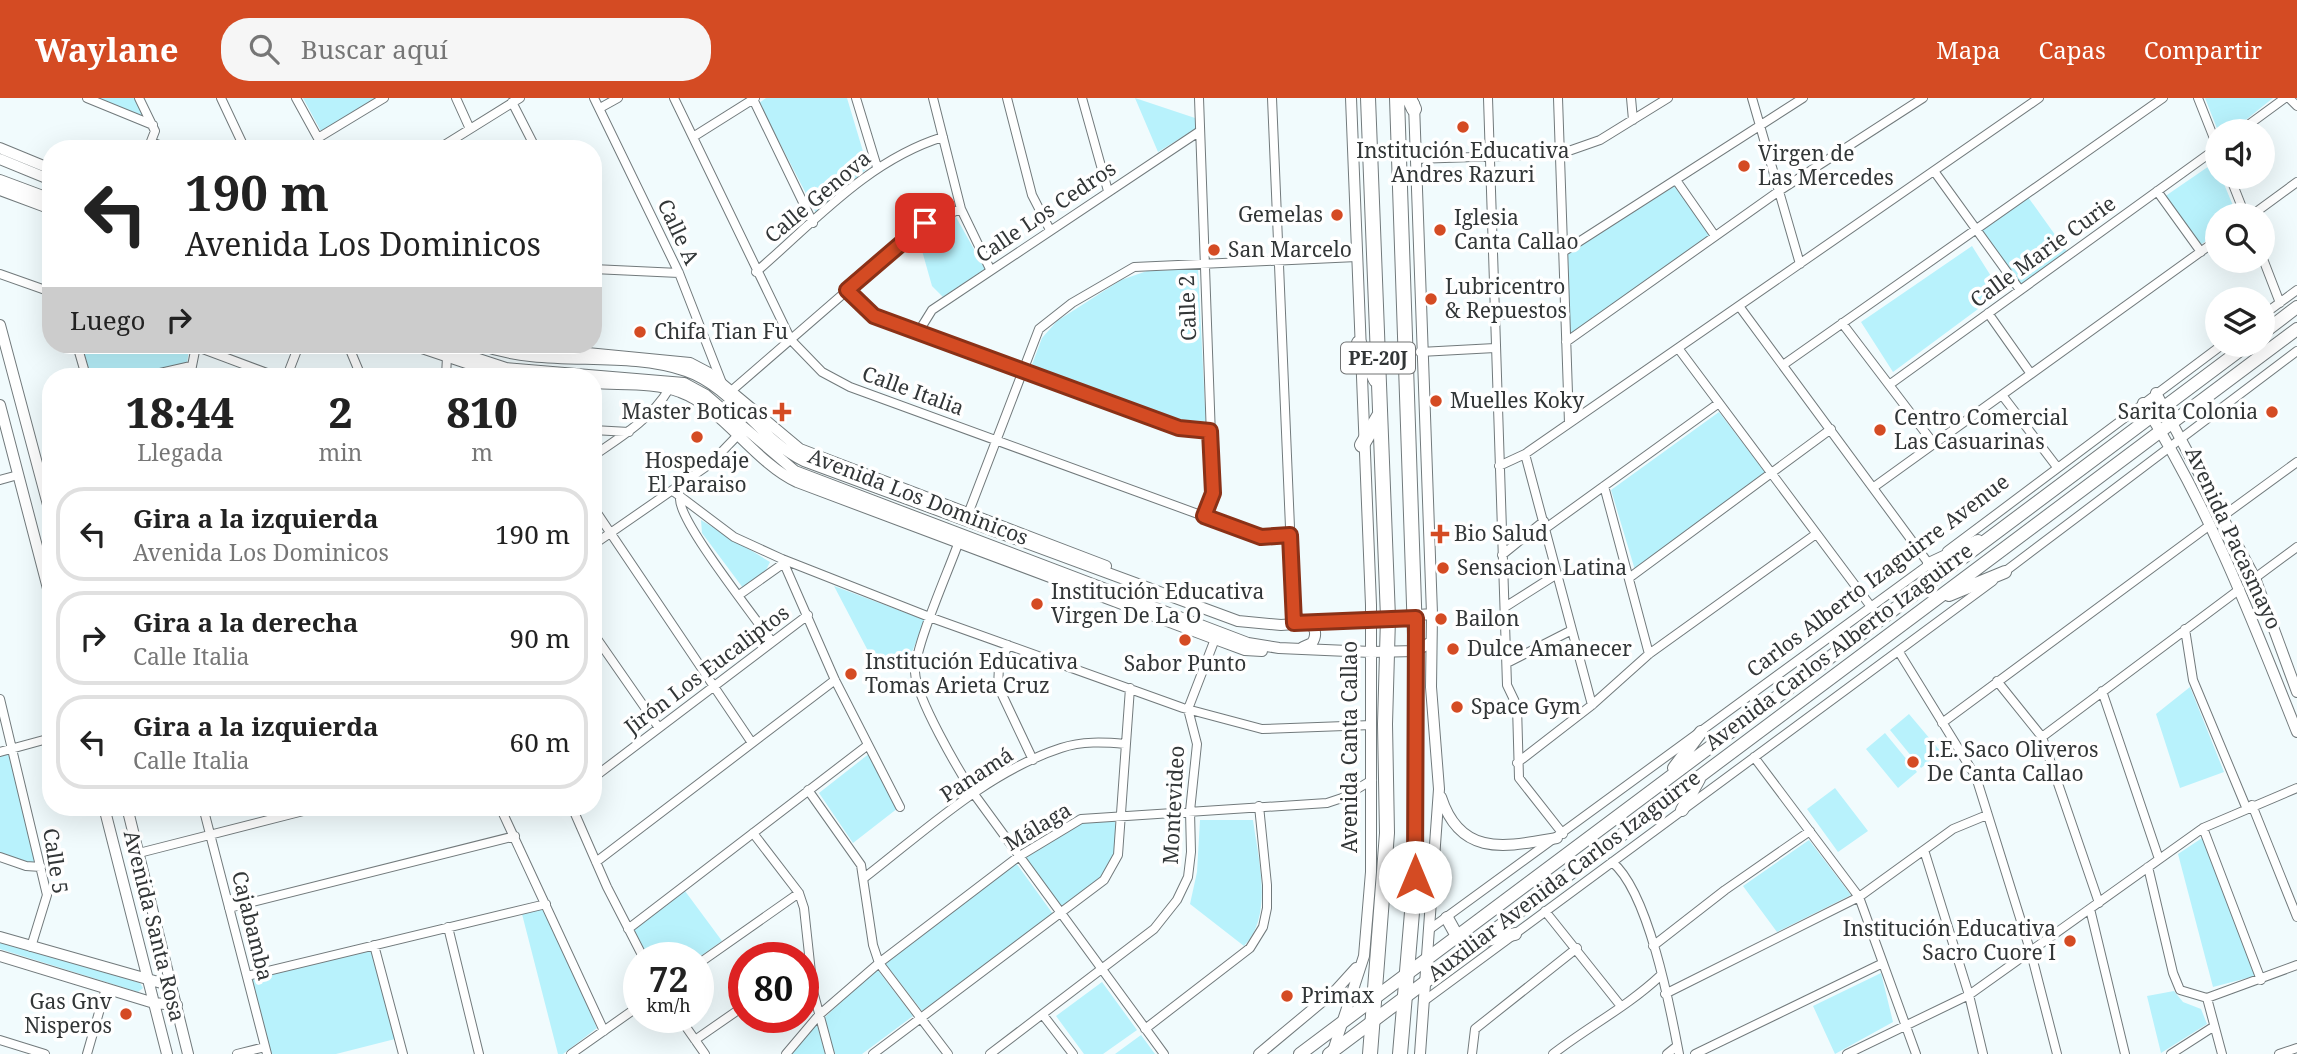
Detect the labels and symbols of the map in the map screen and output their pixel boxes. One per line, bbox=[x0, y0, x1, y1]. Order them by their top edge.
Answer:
marker: Institución Educativa Andres Razuri bbox=[1455, 119, 1471, 135]
place label: Institución Educativa Andres Razuri bbox=[1356, 136, 1570, 188]
place label: Virgen de Las Mercedes bbox=[1758, 139, 1894, 191]
street label: Calle Genova bbox=[758, 144, 876, 249]
street label: Calle Los Cedros bbox=[970, 154, 1121, 268]
marker: Virgen de Las Mercedes bbox=[1736, 158, 1752, 174]
street label: Calle Marie Curie bbox=[1964, 189, 2121, 313]
pin bbox=[895, 193, 955, 253]
street label: Calle A bbox=[652, 194, 706, 269]
place label: Gemelas bbox=[1238, 200, 1323, 228]
place label: Iglesia Canta Callao bbox=[1454, 203, 1579, 255]
marker: Gemelas bbox=[1329, 207, 1345, 223]
marker: Iglesia Canta Callao bbox=[1432, 222, 1448, 238]
place label: San Marcelo bbox=[1228, 235, 1352, 263]
marker: San Marcelo bbox=[1206, 242, 1222, 258]
place label: Lubricentro & Repuestos bbox=[1445, 272, 1567, 324]
street label: Calle 2 bbox=[1172, 274, 1202, 342]
marker: Lubricentro & Repuestos bbox=[1423, 291, 1439, 307]
place label: Chifa Tian Fu bbox=[654, 317, 788, 345]
marker: Chifa Tian Fu bbox=[632, 324, 648, 340]
road number: PE-20J bbox=[1341, 342, 1415, 374]
street label: Calle Italia bbox=[859, 359, 968, 421]
place label: Muelles Koky bbox=[1450, 386, 1584, 414]
marker: Muelles Koky bbox=[1428, 393, 1444, 409]
place label: Master Boticas bbox=[621, 397, 768, 425]
place label: Sarita Colonia bbox=[2118, 397, 2258, 425]
place label: Centro Comercial Las Casuarinas bbox=[1894, 403, 2068, 455]
marker: Master Boticas bbox=[774, 404, 790, 420]
marker: Sarita Colonia bbox=[2264, 404, 2280, 420]
marker: Centro Comercial Las Casuarinas bbox=[1872, 422, 1888, 438]
marker: Hospedaje El Paraiso bbox=[689, 429, 705, 445]
street label: Avenida Los Dominicos bbox=[804, 441, 1032, 551]
street label: Avenida Pacasmayo bbox=[2179, 442, 2289, 634]
place label: Hospedaje El Paraiso bbox=[645, 446, 749, 498]
street label: Carlos Alberto Izaguirre Avenue bbox=[1741, 467, 2014, 683]
place label: Bio Salud bbox=[1454, 519, 1548, 547]
marker: Bio Salud bbox=[1432, 526, 1448, 542]
street label: Avenida Carlos Alberto Izaguirre bbox=[1699, 536, 1978, 756]
place label: Sensacion Latina bbox=[1457, 553, 1627, 581]
marker: Sensacion Latina bbox=[1435, 560, 1451, 576]
place label: Institución Educativa Virgen De La O bbox=[1051, 577, 1264, 629]
marker: Institución Educativa Virgen De La O bbox=[1029, 596, 1045, 612]
street label: Jirón Los Eucaliptos bbox=[618, 598, 794, 741]
place label: Bailon bbox=[1455, 604, 1519, 632]
marker: Bailon bbox=[1433, 611, 1449, 627]
marker: Sabor Punto bbox=[1177, 632, 1193, 648]
place label: Dulce Amanecer bbox=[1467, 634, 1632, 662]
street label: Avenida Canta Callao bbox=[1335, 641, 1363, 853]
marker: Dulce Amanecer bbox=[1445, 641, 1461, 657]
place label: Institución Educativa Tomas Arieta Cruz bbox=[865, 647, 1078, 699]
place label: Sabor Punto bbox=[1124, 649, 1246, 677]
marker: Institución Educativa Tomas Arieta Cruz bbox=[843, 666, 859, 682]
place label: Space Gym bbox=[1471, 692, 1581, 720]
marker: Space Gym bbox=[1449, 699, 1465, 715]
place label: I.E. Saco Oliveros De Canta Callao bbox=[1927, 735, 2099, 787]
street label: Panamá bbox=[935, 740, 1018, 808]
street label: Montevideo bbox=[1156, 745, 1190, 865]
marker: I.E. Saco Oliveros De Canta Callao bbox=[1905, 754, 1921, 770]
street label: Auxiliar Avenida Carlos Izaguirre bbox=[1421, 763, 1706, 987]
street label: Málaga bbox=[999, 795, 1076, 857]
street label: Calle 5 bbox=[37, 826, 75, 896]
street label: Avenida Santa Rosa bbox=[118, 827, 192, 1024]
position arrow bbox=[1378, 840, 1452, 914]
street label: Cajabamba bbox=[226, 868, 280, 984]
place label: Institución Educativa Sacro Cuore I bbox=[1843, 914, 2056, 966]
marker: Institución Educativa Sacro Cuore I bbox=[2062, 933, 2078, 949]
speed limit sign: 80 bbox=[728, 942, 819, 1033]
place label: Primax bbox=[1301, 981, 1375, 1009]
place label: Gas Gnv Nisperos bbox=[24, 987, 113, 1039]
marker: Primax bbox=[1279, 988, 1295, 1004]
marker: Gas Gnv Nisperos bbox=[118, 1006, 134, 1022]

